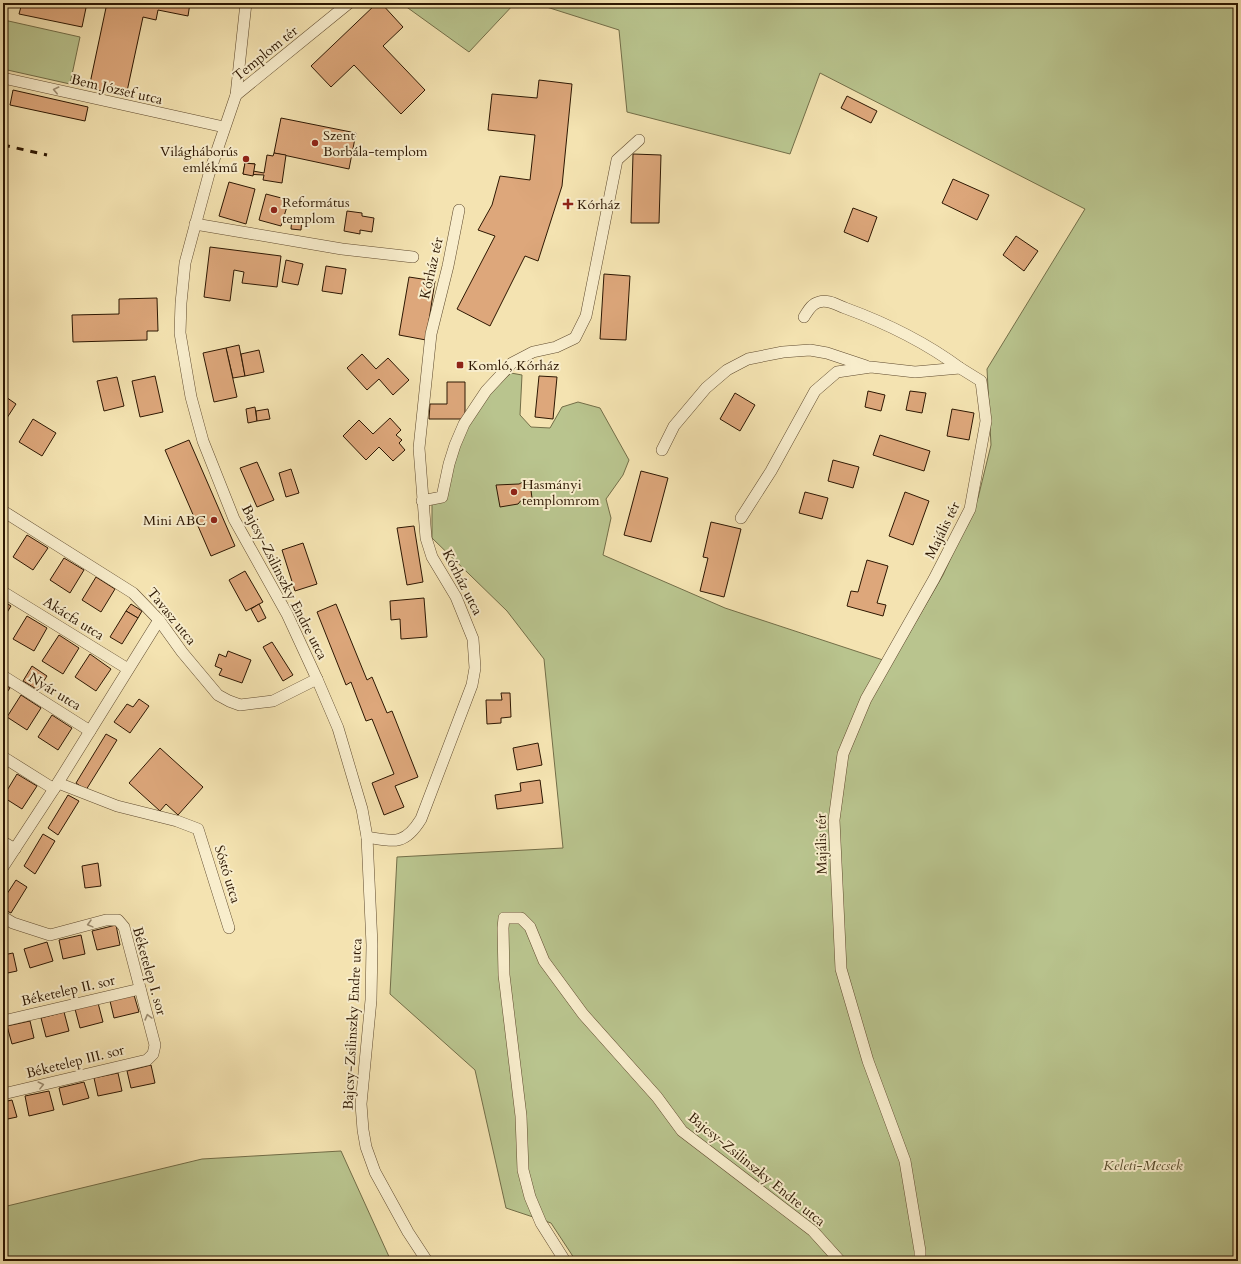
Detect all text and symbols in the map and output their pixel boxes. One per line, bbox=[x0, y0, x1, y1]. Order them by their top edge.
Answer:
street label: Templom tér bbox=[229, 21, 303, 85]
street label: Bem József utca bbox=[69, 70, 165, 109]
one-way arrow bbox=[53, 87, 59, 95]
place label: Szent Borbála-templom bbox=[323, 126, 428, 161]
marker: Szent Borbála-templom bbox=[310, 138, 320, 148]
place label: Világháborús emlékmű bbox=[160, 142, 238, 177]
marker: Világháborús emlékmű bbox=[241, 154, 251, 164]
place label: Református templom bbox=[282, 193, 350, 228]
place label: Kórház bbox=[577, 195, 621, 214]
marker: Kórház bbox=[562, 198, 574, 210]
marker: Református templom bbox=[269, 205, 279, 215]
street label: Kórház tér bbox=[415, 235, 448, 301]
place label: Komló, Kórház bbox=[468, 356, 560, 375]
marker: Komló, Kórház bbox=[455, 360, 465, 370]
place label: Hasmányi templomrom bbox=[522, 475, 600, 510]
marker: Hasmányi templomrom bbox=[509, 487, 519, 497]
street label: Majális tér bbox=[921, 498, 965, 562]
street label: Bajcsy-Zsilinszky Endre utca bbox=[237, 501, 332, 663]
place label: Mini ABC bbox=[143, 511, 206, 530]
marker: Mini ABC bbox=[209, 515, 219, 525]
street label: Kórház utca bbox=[438, 546, 487, 618]
street label: Tavasz utca bbox=[143, 584, 201, 649]
street label: Akácfa utca bbox=[40, 592, 108, 645]
street label: Nyár utca bbox=[25, 668, 85, 715]
street label: Majális tér bbox=[811, 812, 832, 875]
street label: Sóstó utca bbox=[210, 843, 245, 905]
one-way arrow bbox=[87, 919, 94, 928]
street label: Béketelep I. sor bbox=[128, 925, 171, 1018]
street label: Bajcsy-Zsilinszky Endre utca bbox=[339, 938, 366, 1110]
street label: Béketelep II. sor bbox=[19, 970, 118, 1011]
one-way arrow bbox=[144, 1013, 153, 1020]
street label: Béketelep III. sor bbox=[24, 1040, 127, 1083]
one-way arrow bbox=[38, 1082, 44, 1090]
street label: Bajcsy-Zsilinszky Endre utca bbox=[684, 1108, 829, 1231]
park label: Keleti-Mecsek bbox=[1103, 1156, 1183, 1175]

